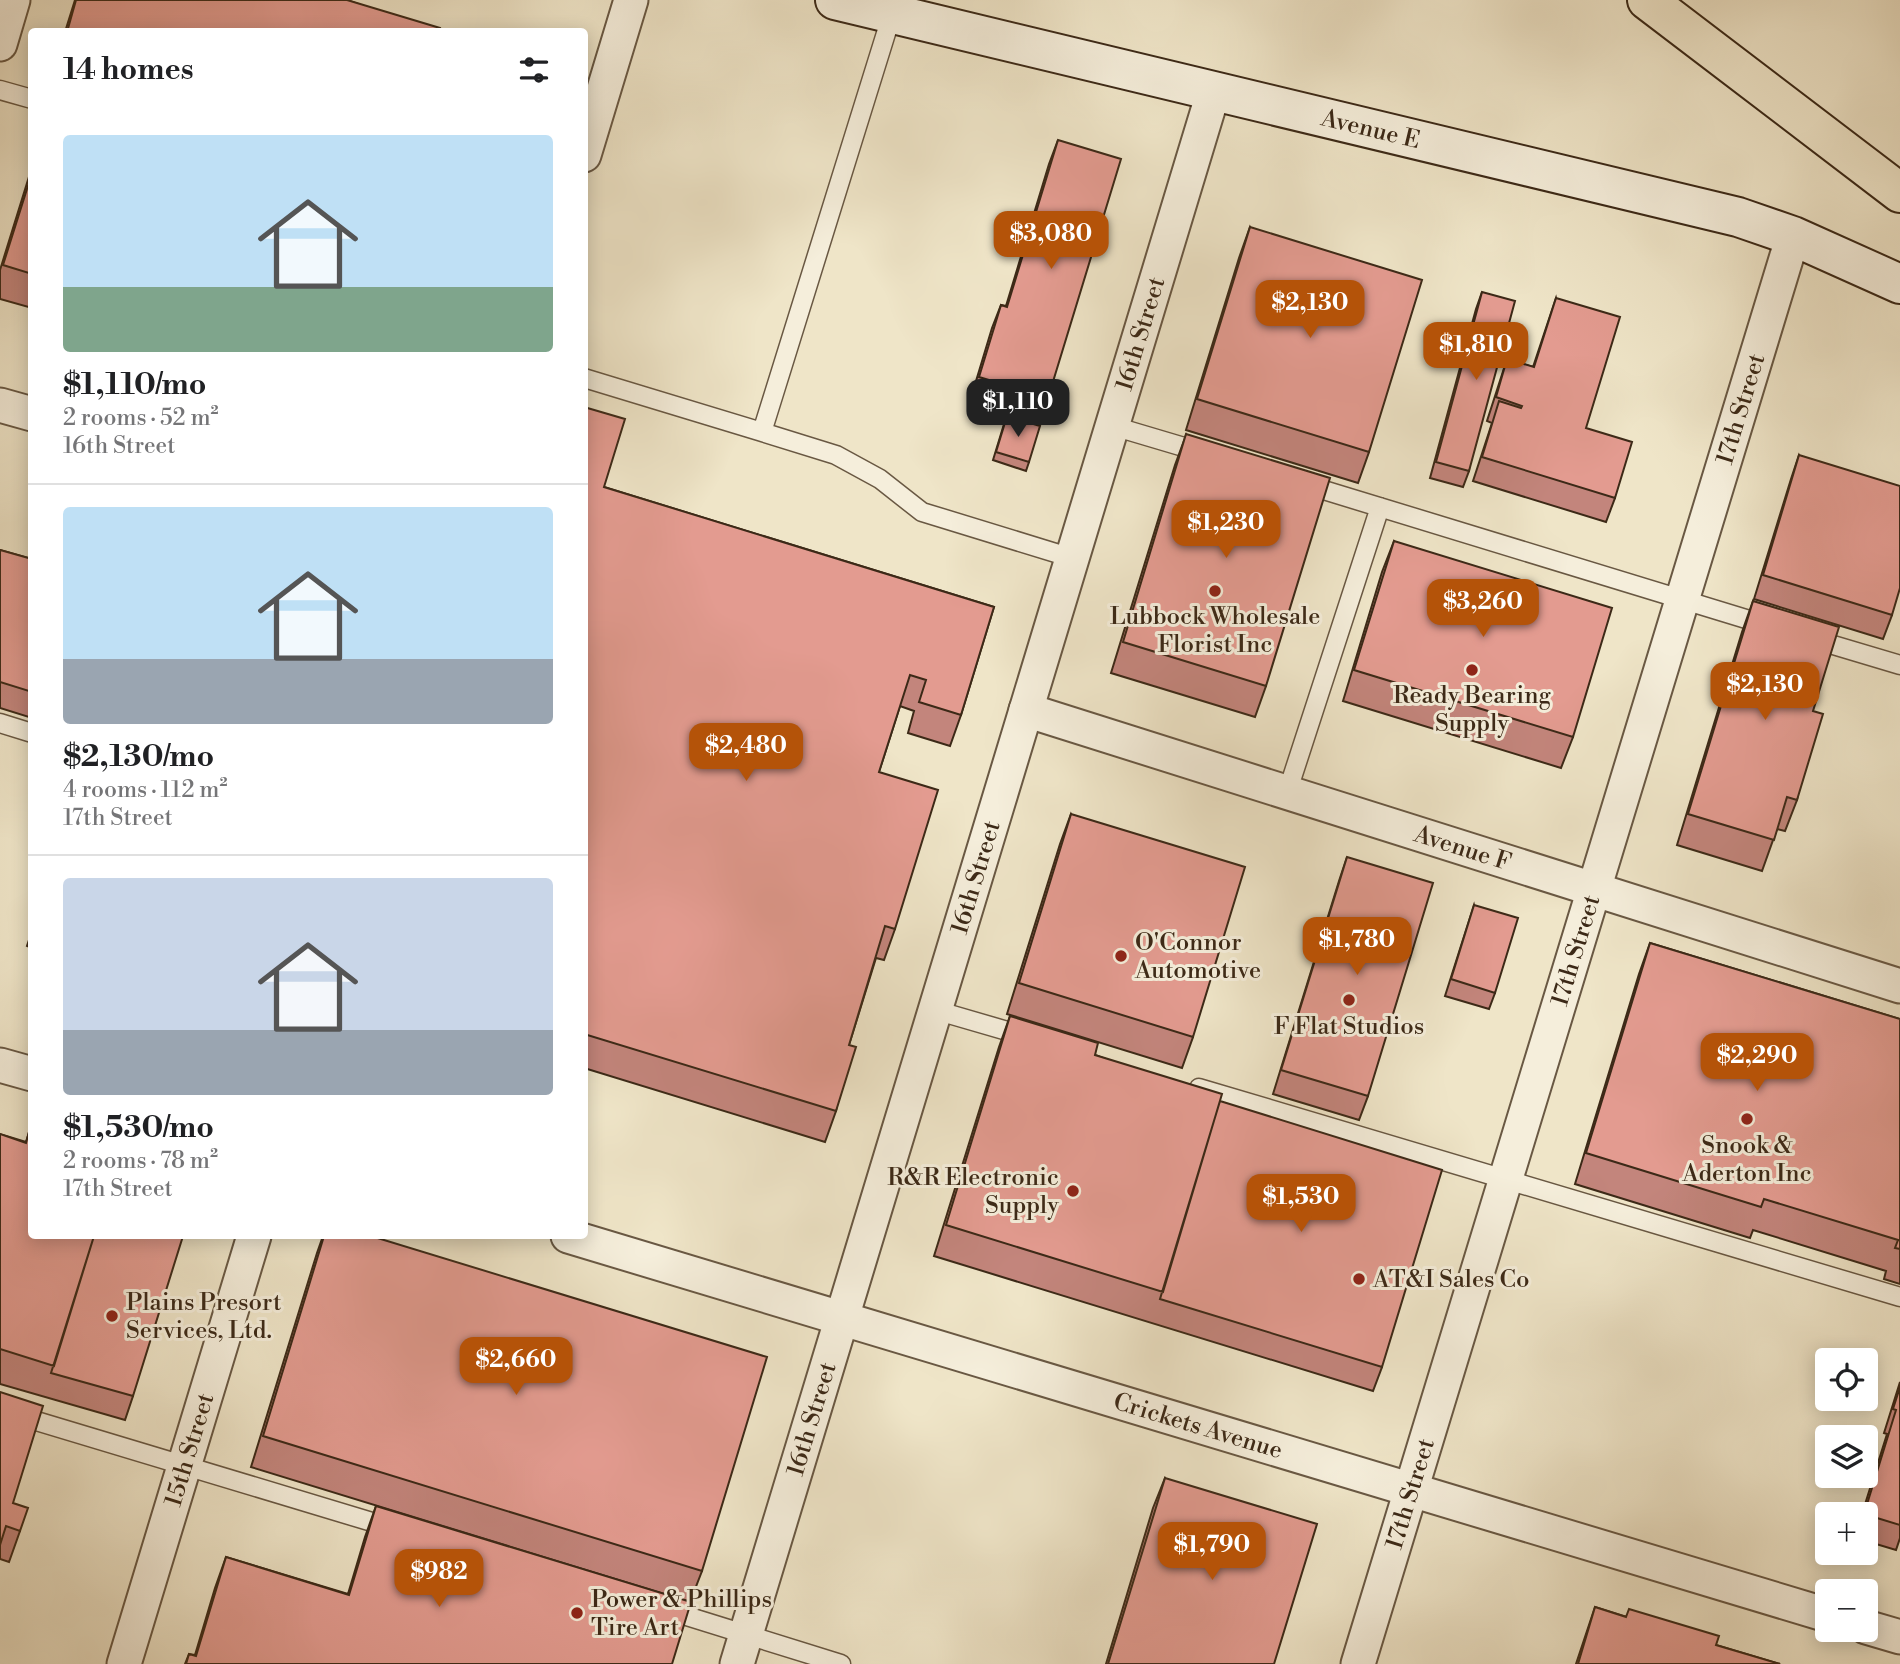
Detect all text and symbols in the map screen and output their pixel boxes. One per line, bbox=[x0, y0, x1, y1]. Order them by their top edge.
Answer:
text: 14 homes bbox=[63, 51, 194, 89]
icon: filters bbox=[515, 51, 553, 89]
street label: Avenue E bbox=[1317, 103, 1423, 156]
icon: home bbox=[245, 181, 371, 307]
pin: $3,080 bbox=[994, 212, 1108, 271]
text: $3,080 bbox=[1010, 220, 1092, 248]
street label: 16th Street bbox=[1110, 273, 1173, 395]
pin: $2,130 bbox=[1253, 280, 1367, 340]
text: $2,130 bbox=[1271, 289, 1349, 317]
pin: $1,810 bbox=[1419, 322, 1533, 382]
text: $1,810 bbox=[1439, 331, 1513, 359]
street label: 17th Street bbox=[1710, 350, 1772, 468]
text: $1,110/mo bbox=[63, 366, 206, 404]
pin: $1,110 bbox=[961, 380, 1075, 439]
text: $1,110 bbox=[982, 388, 1054, 416]
text: 2 rooms · 52 m² bbox=[63, 404, 219, 432]
text: 16th Street bbox=[63, 432, 175, 460]
pin: $1,230 bbox=[1169, 500, 1283, 560]
text: $1,230 bbox=[1187, 509, 1265, 537]
icon: home bbox=[245, 553, 371, 679]
pin: $3,260 bbox=[1426, 580, 1540, 639]
marker: Lubbock Wholesale Florist Inc bbox=[1207, 583, 1223, 599]
text: $3,260 bbox=[1443, 588, 1523, 616]
place label: Lubbock Wholesale Florist Inc bbox=[1110, 602, 1320, 660]
marker: Ready Bearing Supply bbox=[1464, 662, 1480, 678]
pin: $2,130 bbox=[1708, 662, 1822, 722]
text: $2,130 bbox=[1726, 671, 1804, 699]
place label: Ready Bearing Supply bbox=[1393, 681, 1551, 739]
pin: $2,480 bbox=[689, 724, 803, 783]
text: $2,480 bbox=[705, 732, 787, 760]
text: $2,130/mo bbox=[63, 738, 214, 776]
text: 4 rooms · 112 m² bbox=[63, 776, 228, 804]
text: 17th Street bbox=[63, 804, 173, 832]
street label: 16th Street bbox=[945, 817, 1008, 938]
street label: Avenue F bbox=[1409, 819, 1515, 878]
street label: 17th Street bbox=[1545, 891, 1608, 1010]
pin: $1,780 bbox=[1300, 918, 1414, 977]
icon: home bbox=[245, 924, 371, 1050]
text: $1,780 bbox=[1319, 926, 1395, 954]
place label: O'Connor Automotive bbox=[1134, 928, 1261, 986]
marker: O'Connor Automotive bbox=[1113, 948, 1129, 964]
marker: F Flat Studios bbox=[1341, 992, 1357, 1008]
place label: F Flat Studios bbox=[1274, 1012, 1424, 1042]
pin: $2,290 bbox=[1700, 1034, 1814, 1093]
text: $2,290 bbox=[1717, 1042, 1797, 1070]
text: $1,530/mo bbox=[63, 1109, 214, 1147]
marker: Snook & Aderton Inc bbox=[1739, 1111, 1755, 1127]
place label: Snook & Aderton Inc bbox=[1681, 1131, 1812, 1189]
text: 2 rooms · 78 m² bbox=[63, 1147, 218, 1175]
place label: R&R Electronic Supply bbox=[887, 1163, 1059, 1221]
pin: $1,530 bbox=[1244, 1174, 1358, 1234]
text: 17th Street bbox=[63, 1175, 173, 1203]
marker: R&R Electronic Supply bbox=[1065, 1183, 1081, 1199]
text: $1,530 bbox=[1263, 1183, 1339, 1211]
place label: AT&I Sales Co bbox=[1372, 1265, 1530, 1295]
marker: AT&I Sales Co bbox=[1351, 1271, 1367, 1287]
place label: Plains Presort Services, Ltd. bbox=[126, 1288, 282, 1346]
marker: Plains Presort Services, Ltd. bbox=[104, 1308, 120, 1324]
pin: $2,660 bbox=[459, 1338, 573, 1397]
text: $2,660 bbox=[476, 1346, 556, 1374]
map controls bbox=[1815, 1348, 1878, 1642]
button: locate bbox=[1815, 1348, 1878, 1411]
street label: 16th Street bbox=[781, 1358, 844, 1480]
street label: Crickets Avenue bbox=[1110, 1387, 1286, 1466]
street label: 15th Street bbox=[159, 1389, 222, 1510]
button: layers bbox=[1815, 1425, 1878, 1488]
street label: 17th Street bbox=[1380, 1434, 1442, 1553]
button: + bbox=[1815, 1502, 1878, 1565]
pin: $1,790 bbox=[1155, 1522, 1269, 1582]
text: $1,790 bbox=[1174, 1531, 1250, 1559]
pin: $982 bbox=[398, 1550, 480, 1609]
text: $982 bbox=[410, 1558, 468, 1586]
button: − bbox=[1815, 1579, 1878, 1642]
place label: Power & Phillips Tire Art bbox=[591, 1585, 772, 1643]
marker: Power & Phillips Tire Art bbox=[569, 1605, 585, 1621]

